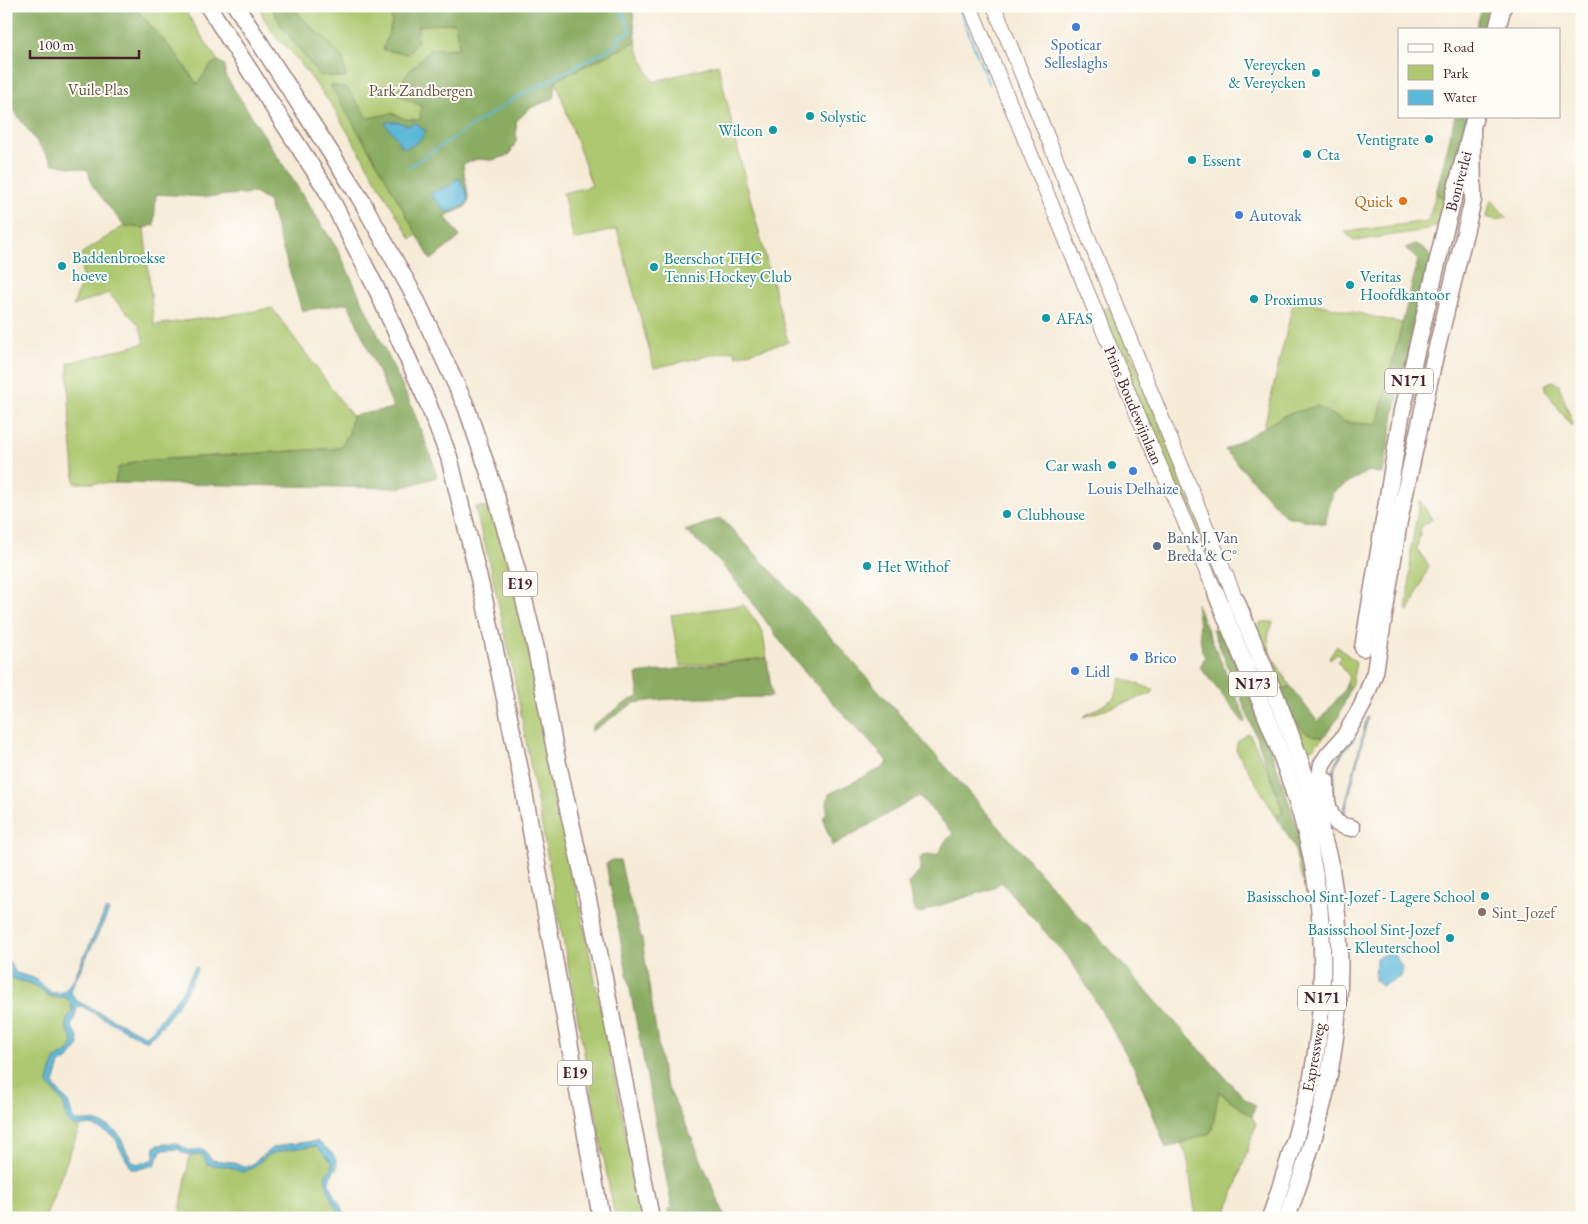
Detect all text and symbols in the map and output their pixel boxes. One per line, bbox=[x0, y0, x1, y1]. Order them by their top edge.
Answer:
marker: Spoticar Selleslaghs bbox=[1070, 21, 1082, 33]
scale bar bbox=[30, 28, 139, 60]
legend bbox=[1398, 28, 1560, 118]
place label: Spoticar Selleslaghs bbox=[1044, 34, 1108, 73]
text: 100 m bbox=[38, 35, 75, 54]
text: Road bbox=[1443, 37, 1475, 56]
place label: Vereycken & Vereycken bbox=[1228, 54, 1307, 93]
text: Park bbox=[1443, 63, 1470, 82]
marker: Vereycken & Vereycken bbox=[1310, 67, 1322, 79]
park label: Vuile Plas bbox=[68, 79, 128, 100]
park label: Park Zandbergen bbox=[369, 80, 474, 101]
text: Water bbox=[1443, 87, 1477, 106]
place label: Solystic bbox=[820, 106, 867, 127]
marker: Solystic bbox=[804, 110, 816, 122]
place label: Wilcon bbox=[718, 120, 764, 141]
marker: Wilcon bbox=[767, 124, 779, 136]
place label: Ventigrate bbox=[1356, 129, 1419, 150]
marker: Ventigrate bbox=[1423, 133, 1435, 145]
place label: Cta bbox=[1317, 144, 1340, 165]
marker: Cta bbox=[1301, 148, 1313, 160]
street label: Boniverlei bbox=[1440, 148, 1477, 214]
place label: Essent bbox=[1202, 150, 1241, 171]
marker: Essent bbox=[1186, 154, 1198, 166]
place label: Quick bbox=[1354, 191, 1393, 212]
marker: Quick bbox=[1397, 195, 1409, 207]
place label: Autovak bbox=[1248, 205, 1302, 226]
marker: Autovak bbox=[1233, 209, 1245, 221]
place label: Baddenbroekse hoeve bbox=[72, 247, 165, 286]
place label: Beerschot THC Tennis Hockey Club bbox=[664, 248, 792, 287]
marker: Baddenbroekse hoeve bbox=[56, 260, 68, 272]
marker: Beerschot THC Tennis Hockey Club bbox=[648, 261, 660, 273]
place label: Veritas Hoofdkantoor bbox=[1360, 266, 1451, 305]
marker: Veritas Hoofdkantoor bbox=[1344, 279, 1356, 291]
place label: Proximus bbox=[1264, 289, 1322, 310]
marker: Proximus bbox=[1248, 293, 1260, 305]
place label: AFAS bbox=[1055, 308, 1093, 329]
marker: AFAS bbox=[1040, 312, 1052, 324]
street label: Prins Boudewijnlaan bbox=[1099, 343, 1168, 468]
road number: N171 bbox=[1385, 368, 1433, 394]
place label: Car wash bbox=[1045, 455, 1102, 476]
marker: Car wash bbox=[1106, 459, 1118, 471]
marker: Louis Delhaize bbox=[1127, 465, 1139, 477]
place label: Louis Delhaize bbox=[1088, 478, 1178, 499]
place label: Clubhouse bbox=[1017, 504, 1085, 525]
marker: Clubhouse bbox=[1001, 508, 1013, 520]
place label: Bank J. Van Breda & C° bbox=[1167, 527, 1239, 566]
marker: Bank J. Van Breda & C° bbox=[1151, 540, 1163, 552]
place label: Het Withof bbox=[877, 556, 951, 577]
marker: Het Withof bbox=[861, 560, 873, 572]
road number: E19 bbox=[502, 572, 538, 596]
place label: Brico bbox=[1144, 647, 1177, 668]
marker: Brico bbox=[1128, 651, 1140, 663]
place label: Lidl bbox=[1085, 661, 1110, 682]
marker: Lidl bbox=[1069, 665, 1081, 677]
road number: N173 bbox=[1229, 672, 1277, 696]
place label: Basisschool Sint-Jozef - Lagere School bbox=[1247, 886, 1475, 907]
marker: Basisschool Sint-Jozef - Lagere School bbox=[1479, 890, 1491, 902]
place label: Sint_Jozef bbox=[1492, 902, 1557, 923]
marker: Sint_Jozef bbox=[1476, 906, 1488, 918]
place label: Basisschool Sint-Jozef - Kleuterschool bbox=[1308, 919, 1442, 958]
marker: Basisschool Sint-Jozef - Kleuterschool bbox=[1444, 932, 1456, 944]
road number: N171 bbox=[1298, 986, 1346, 1010]
street label: Expressweg bbox=[1297, 1020, 1330, 1093]
road number: E19 bbox=[558, 1060, 592, 1086]

